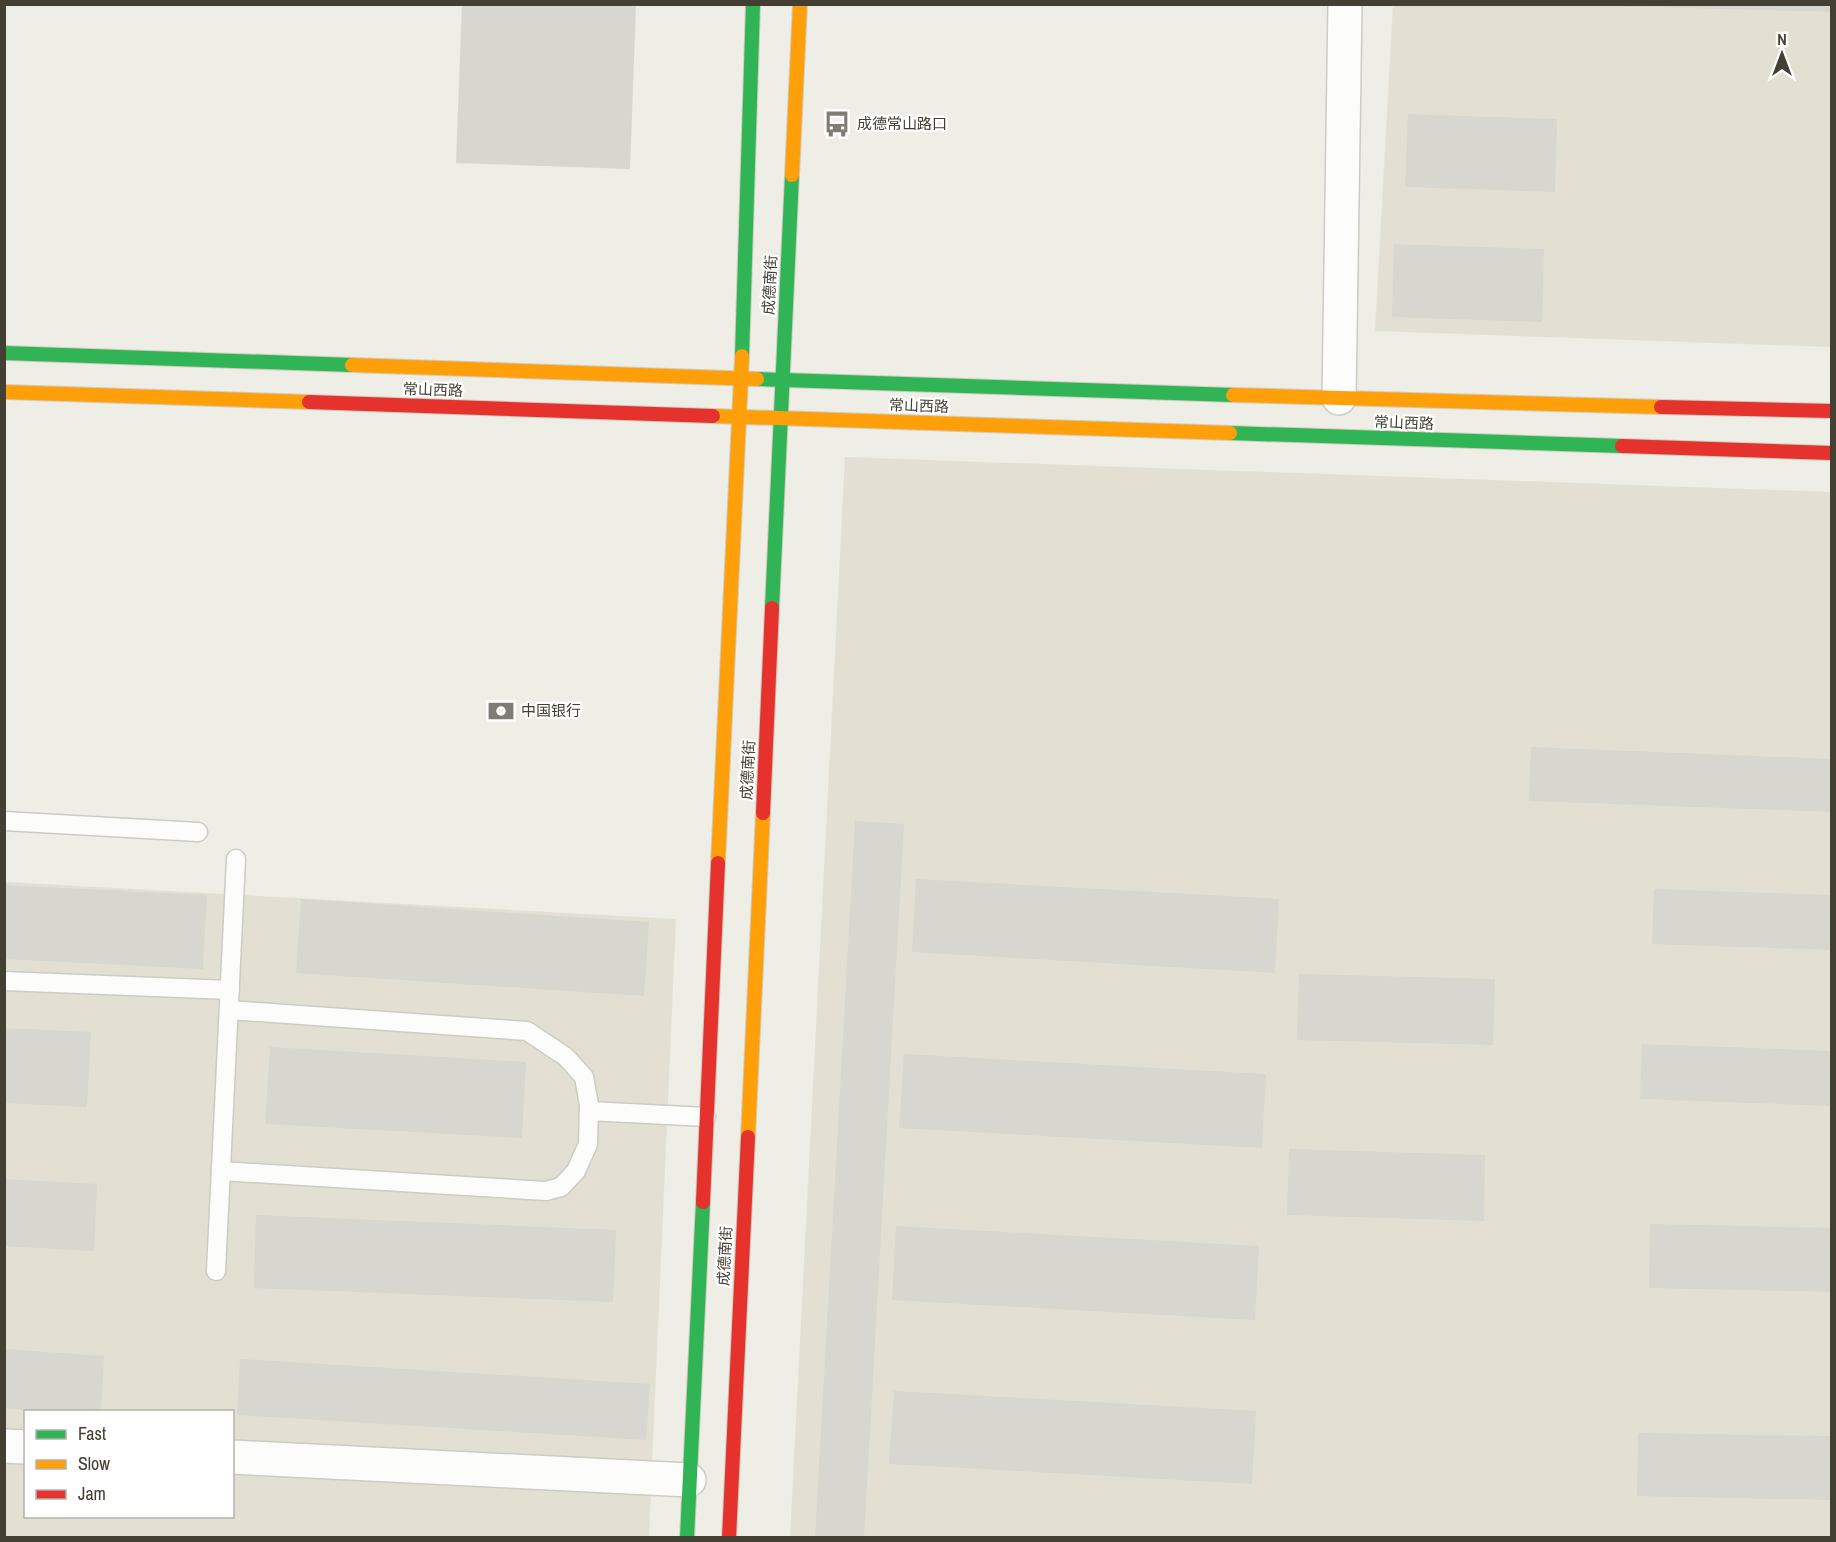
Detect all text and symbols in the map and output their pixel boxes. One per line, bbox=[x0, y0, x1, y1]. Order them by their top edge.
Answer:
north arrow bbox=[1752, 24, 1812, 84]
text: N bbox=[1777, 28, 1787, 50]
bus stop icon: 成德常山路口 bbox=[822, 109, 852, 139]
place label: 成德常山路口 bbox=[857, 113, 947, 134]
street label: 成德南街 bbox=[757, 254, 782, 315]
street label: 常山西路 bbox=[403, 378, 463, 401]
street label: 常山西路 bbox=[889, 394, 949, 417]
street label: 常山西路 bbox=[1374, 411, 1434, 434]
bank icon: 中国银行 bbox=[486, 696, 516, 726]
place label: 中国银行 bbox=[521, 700, 581, 721]
street label: 成德南街 bbox=[735, 739, 760, 800]
street label: 成德南街 bbox=[712, 1225, 737, 1286]
legend bbox=[24, 1410, 234, 1518]
text: Fast bbox=[78, 1421, 106, 1446]
text: Slow bbox=[78, 1451, 110, 1476]
text: Jam bbox=[78, 1481, 106, 1506]

